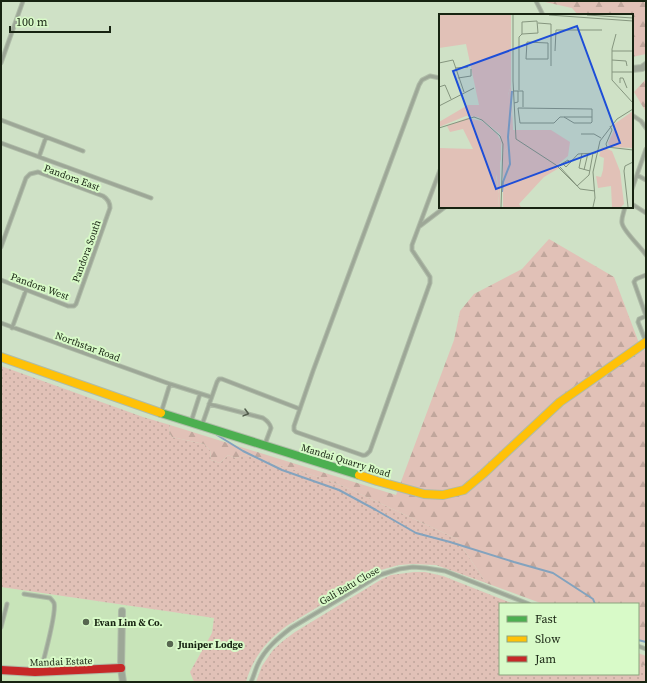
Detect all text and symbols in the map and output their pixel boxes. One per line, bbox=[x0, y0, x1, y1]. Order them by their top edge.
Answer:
scale bar bbox=[10, 8, 110, 34]
text: 100 m bbox=[16, 14, 48, 30]
inset map bbox=[439, 14, 633, 208]
street label: Pandora East bbox=[42, 161, 102, 194]
street label: Pandora South bbox=[69, 218, 104, 284]
street label: Pandora West bbox=[9, 270, 71, 303]
street label: Northstar Road bbox=[54, 329, 122, 364]
one-way arrow bbox=[243, 409, 249, 417]
street label: Mandai Quarry Road bbox=[300, 441, 392, 480]
street label: Gali Batu Close bbox=[317, 563, 382, 608]
legend bbox=[499, 603, 639, 675]
text: Fast bbox=[535, 611, 557, 627]
place label: Evan Lim & Co. bbox=[94, 616, 162, 629]
marker: Evan Lim & Co. bbox=[81, 617, 91, 627]
text: Slow bbox=[535, 631, 561, 647]
place label: Juniper Lodge bbox=[177, 638, 243, 651]
marker: Juniper Lodge bbox=[165, 639, 175, 649]
text: Jam bbox=[534, 651, 556, 667]
street label: Mandai Estate bbox=[29, 654, 93, 669]

